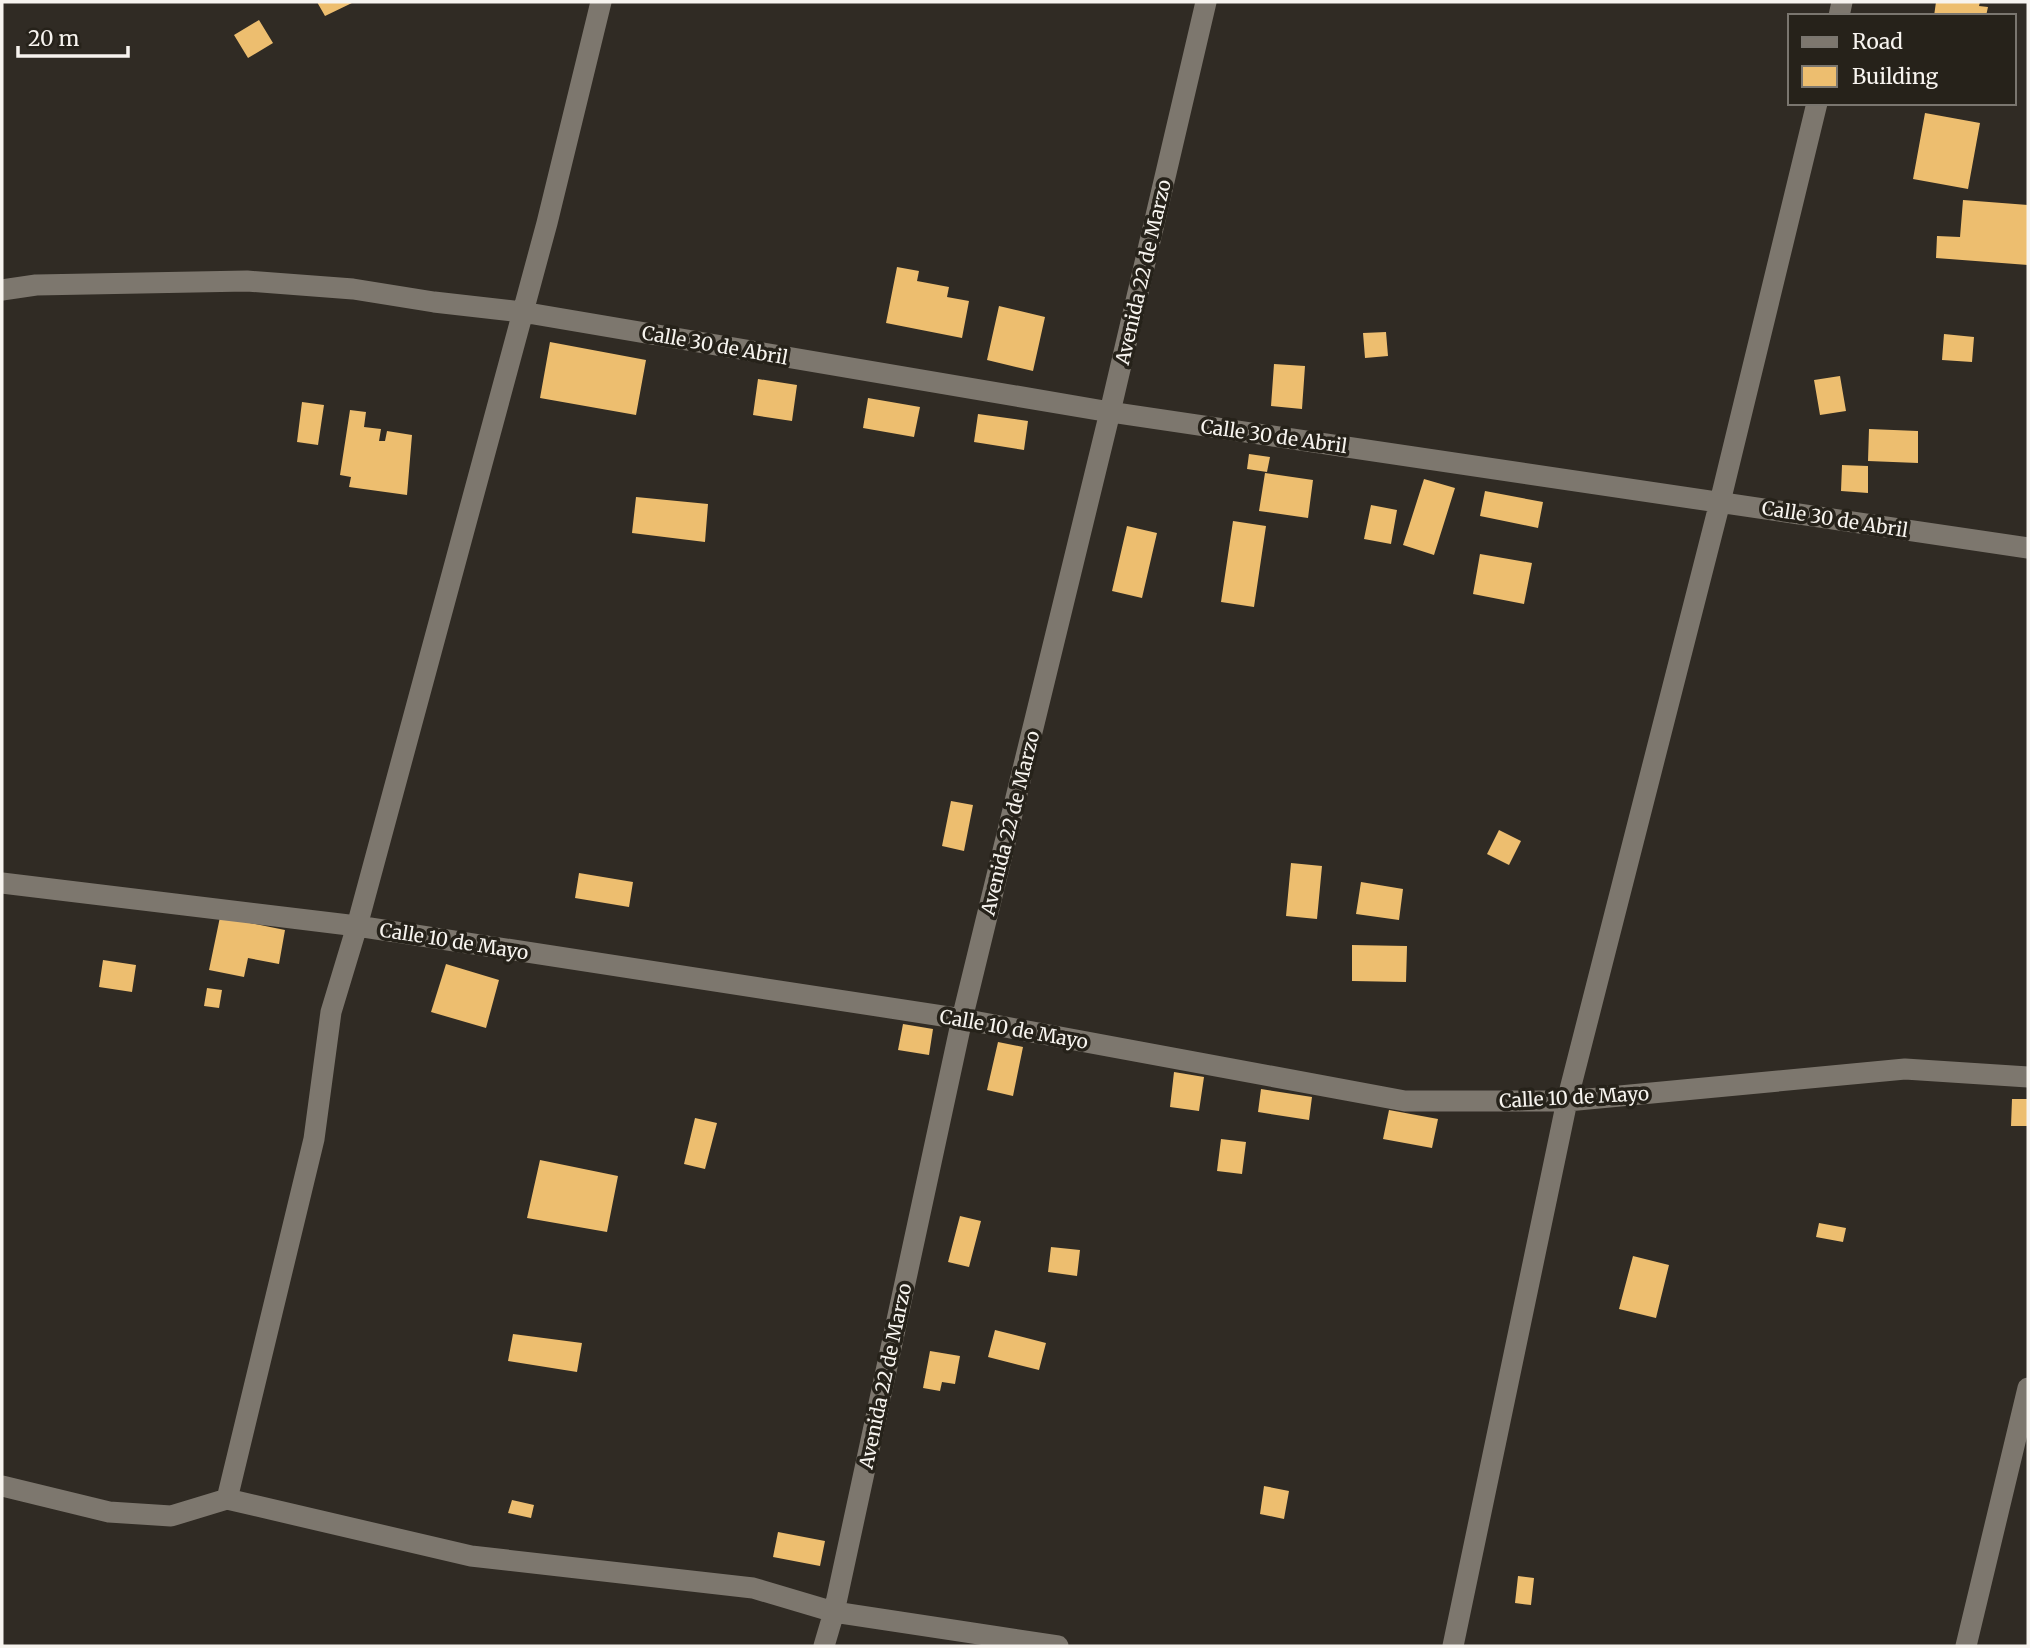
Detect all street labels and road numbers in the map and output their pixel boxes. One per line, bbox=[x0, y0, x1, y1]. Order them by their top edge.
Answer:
street label: Avenida 22 de Marzo bbox=[1110, 177, 1176, 368]
street label: Calle 30 de Abril bbox=[640, 320, 790, 370]
street label: Calle 30 de Abril bbox=[1199, 414, 1349, 458]
street label: Calle 30 de Abril bbox=[1760, 496, 1910, 542]
street label: Avenida 22 de Marzo bbox=[975, 728, 1045, 919]
street label: Calle 10 de Mayo bbox=[378, 917, 530, 965]
street label: Calle 10 de Mayo bbox=[938, 1004, 1090, 1054]
street label: Calle 10 de Mayo bbox=[1498, 1081, 1650, 1113]
street label: Avenida 22 de Marzo bbox=[853, 1281, 916, 1472]

